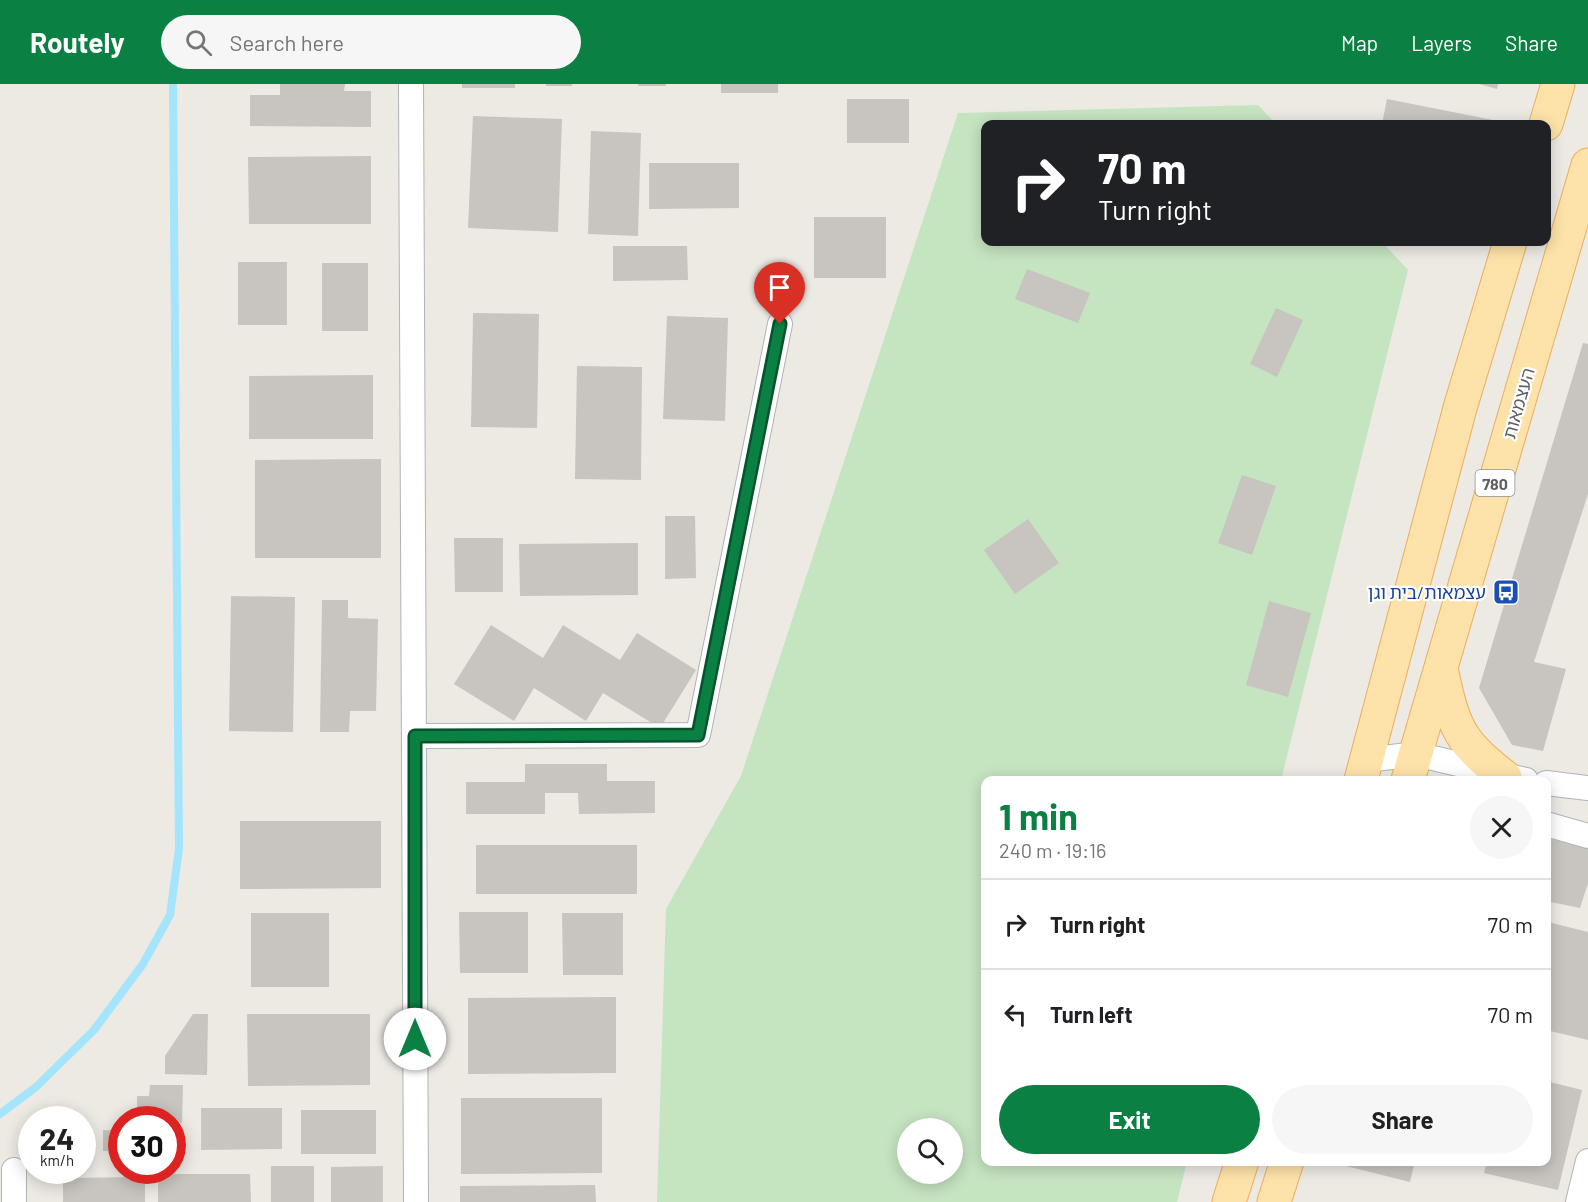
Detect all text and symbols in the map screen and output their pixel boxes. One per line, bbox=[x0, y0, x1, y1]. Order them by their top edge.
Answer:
search box bbox=[161, 15, 581, 69]
text: Routely bbox=[30, 25, 125, 59]
icon: search bbox=[182, 26, 215, 59]
text: Search here bbox=[230, 29, 344, 55]
text: Map bbox=[1341, 30, 1378, 55]
text: Layers bbox=[1411, 30, 1472, 55]
text: Share bbox=[1505, 30, 1558, 55]
text: 70 m bbox=[1098, 142, 1186, 192]
icon: right bbox=[999, 144, 1077, 222]
text: Turn right bbox=[1098, 193, 1212, 225]
pin bbox=[754, 262, 805, 324]
icon: arrive bbox=[763, 271, 796, 304]
street label: העצמאות bbox=[1497, 365, 1539, 441]
road number: 780 bbox=[1476, 470, 1514, 496]
bus stop icon: עצמאות/בית וגן bbox=[1491, 577, 1521, 607]
place label: עצמאות/בית וגן bbox=[1368, 581, 1486, 603]
text: 1 min bbox=[999, 794, 1078, 837]
button: close bbox=[1470, 796, 1533, 859]
text: 240 m · 19:16 bbox=[999, 838, 1106, 862]
icon: right bbox=[999, 908, 1032, 941]
text: Turn right bbox=[1050, 911, 1145, 937]
text: 70 m bbox=[1488, 911, 1533, 937]
icon: left bbox=[999, 998, 1032, 1031]
text: Turn left bbox=[1050, 1001, 1133, 1027]
text: 70 m bbox=[1488, 1001, 1533, 1027]
position arrow bbox=[383, 1007, 447, 1071]
button: Exit bbox=[999, 1085, 1260, 1154]
button: Share bbox=[1272, 1085, 1533, 1154]
speed limit sign: 30 bbox=[108, 1106, 186, 1184]
map controls bbox=[897, 1118, 963, 1184]
button: search bbox=[897, 1118, 963, 1184]
text: 24 bbox=[40, 1120, 74, 1156]
text: km/h bbox=[40, 1151, 74, 1169]

